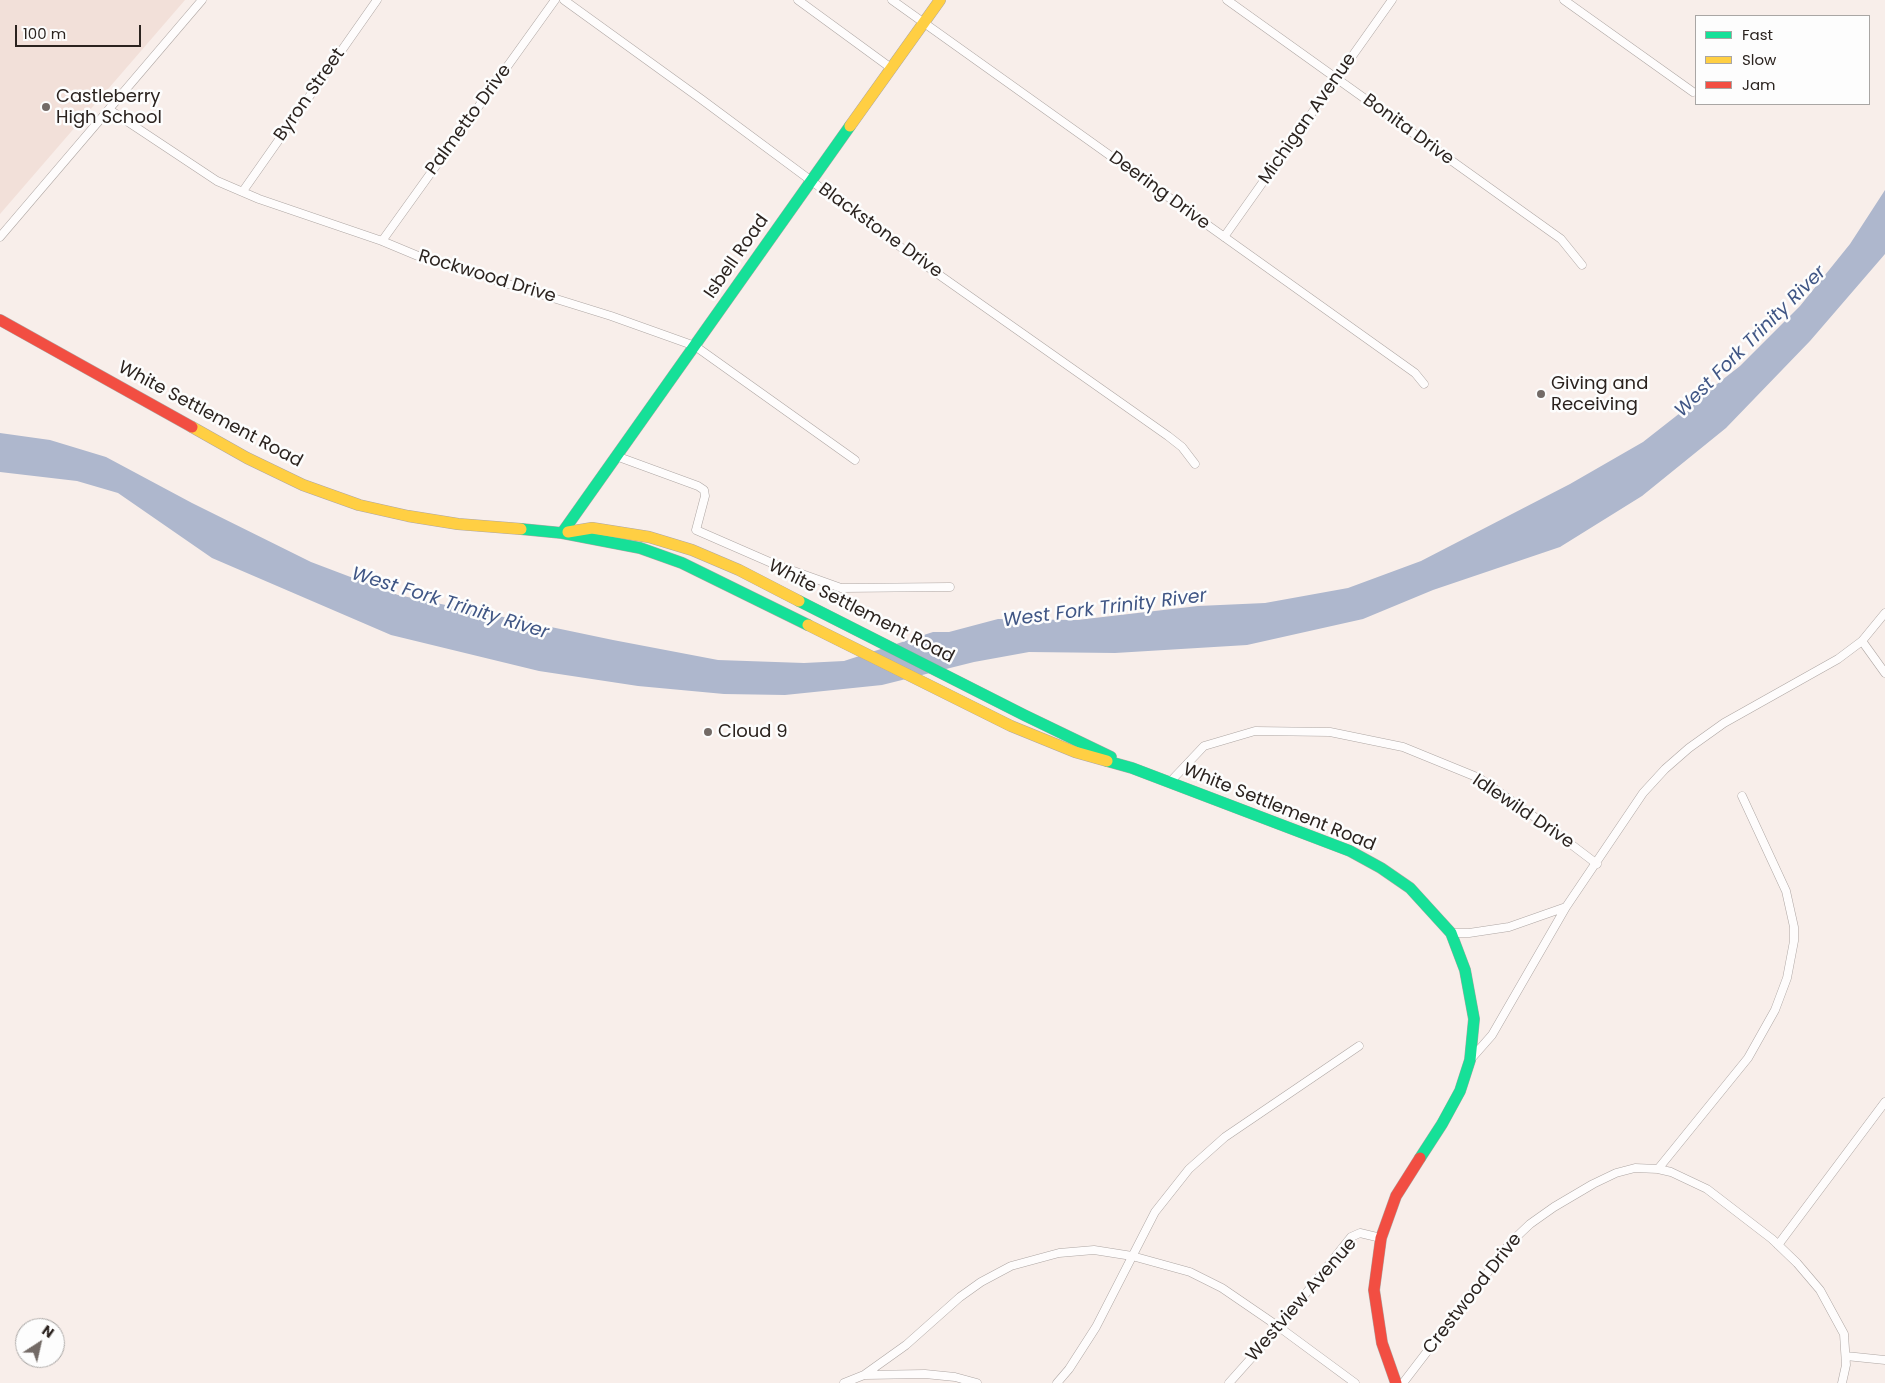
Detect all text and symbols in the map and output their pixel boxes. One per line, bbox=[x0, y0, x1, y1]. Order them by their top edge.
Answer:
scale bar bbox=[18, 15, 144, 47]
legend bbox=[1695, 15, 1870, 105]
text: 100 m bbox=[23, 23, 66, 44]
text: Fast bbox=[1742, 24, 1773, 45]
street label: Byron Street bbox=[270, 44, 350, 146]
street label: Michigan Avenue bbox=[1255, 49, 1361, 189]
text: Slow bbox=[1742, 49, 1776, 70]
street label: Palmetto Drive bbox=[422, 61, 516, 179]
text: Jam bbox=[1742, 74, 1776, 95]
place label: Castleberry High School bbox=[56, 86, 162, 128]
street label: Bonita Drive bbox=[1358, 90, 1458, 170]
marker: Castleberry High School bbox=[40, 101, 52, 113]
street label: Deering Drive bbox=[1104, 147, 1214, 235]
street label: Blackstone Drive bbox=[814, 179, 946, 283]
street label: Isbell Road bbox=[700, 211, 774, 303]
street label: Rockwood Drive bbox=[416, 246, 558, 308]
water label: West Fork Trinity River bbox=[1670, 261, 1832, 423]
street label: White Settlement Road bbox=[114, 357, 306, 473]
place label: Giving and Receiving bbox=[1551, 373, 1648, 416]
marker: Giving and Receiving bbox=[1535, 388, 1547, 400]
street label: White Settlement Road bbox=[764, 556, 958, 668]
water label: West Fork Trinity River bbox=[349, 563, 551, 645]
water label: West Fork Trinity River bbox=[1002, 585, 1208, 633]
place label: Cloud 9 bbox=[718, 721, 788, 743]
marker: Cloud 9 bbox=[702, 726, 714, 738]
street label: White Settlement Road bbox=[1180, 759, 1378, 857]
street label: Idlewild Drive bbox=[1468, 770, 1578, 854]
street label: Crestwood Drive bbox=[1419, 1229, 1527, 1359]
street label: Westview Avenue bbox=[1242, 1233, 1362, 1367]
north arrow bbox=[15, 1318, 65, 1368]
text: N bbox=[38, 1320, 58, 1343]

